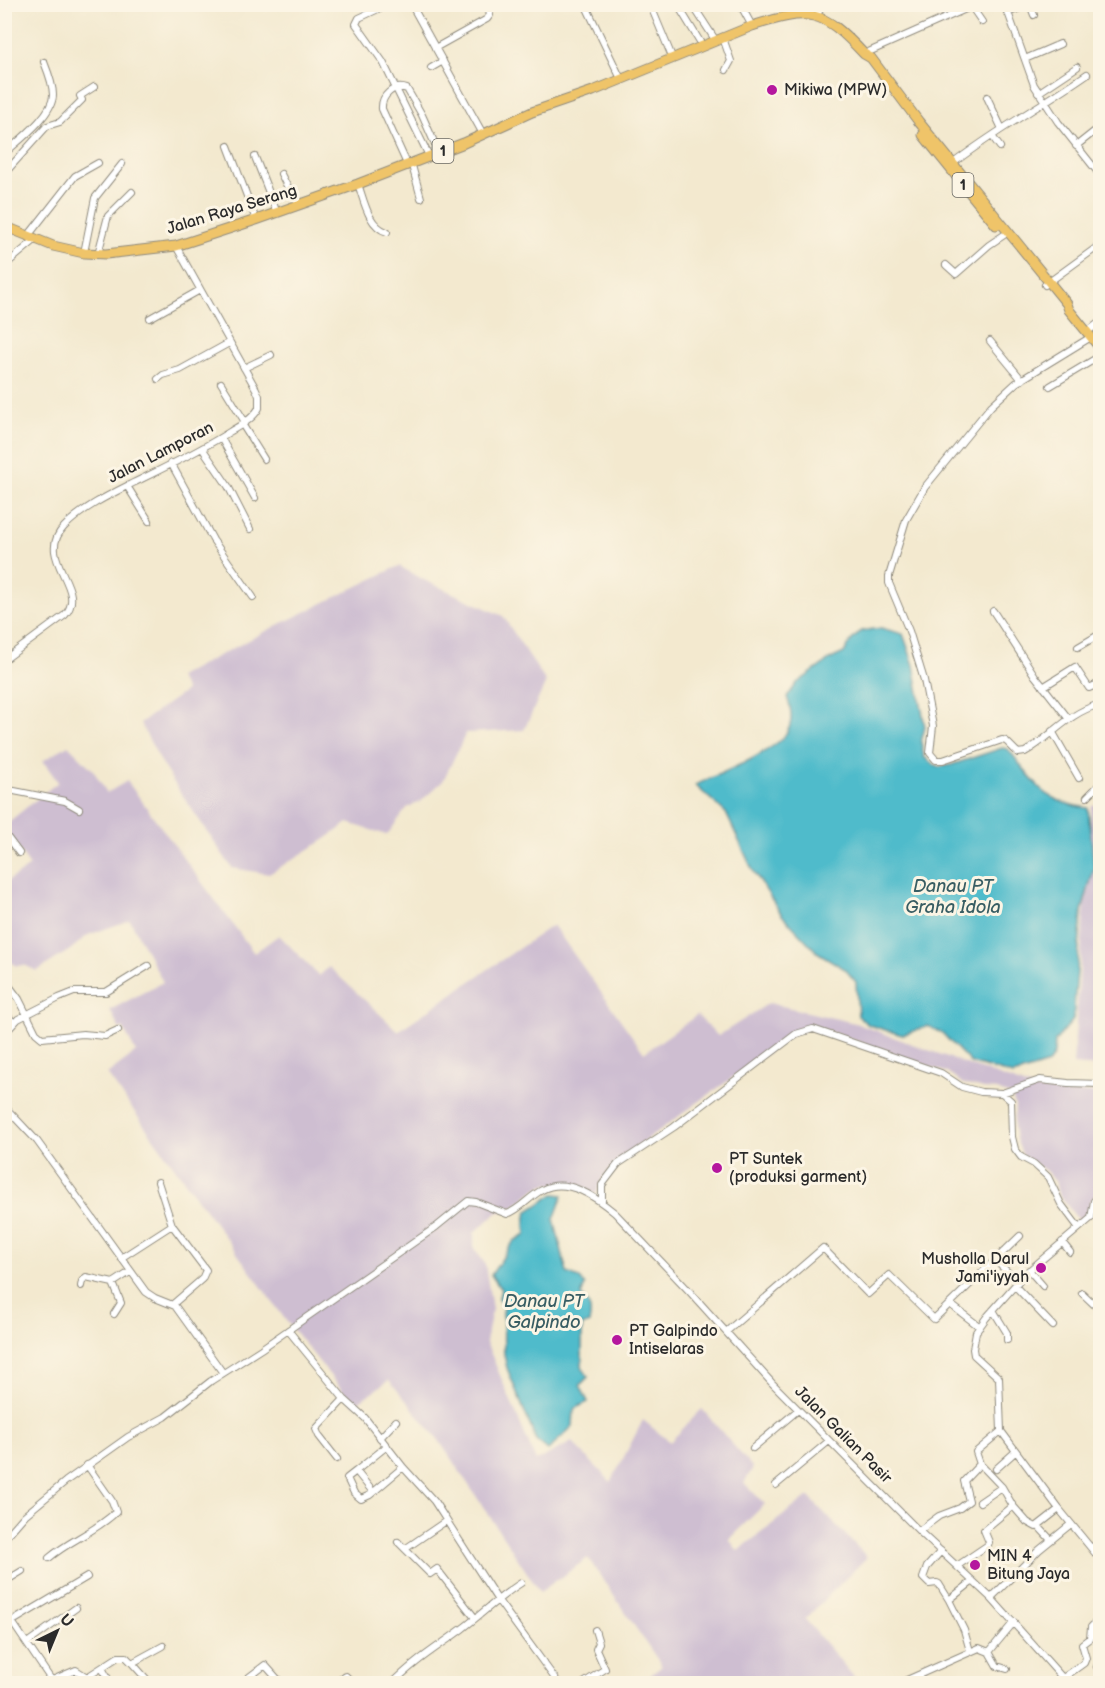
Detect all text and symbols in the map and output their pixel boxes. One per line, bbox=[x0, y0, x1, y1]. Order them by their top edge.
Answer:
place label: Mikiwa (MPW) bbox=[784, 81, 887, 100]
marker: Mikiwa (MPW) bbox=[765, 83, 779, 97]
road number: 1 bbox=[432, 139, 454, 163]
road number: 1 bbox=[952, 173, 974, 197]
street label: Jalan Raya Serang bbox=[165, 181, 299, 239]
street label: Jalan Lamporan bbox=[105, 418, 217, 488]
water label: Danau PT Graha Idola bbox=[905, 876, 1001, 918]
place label: PT Suntek (produksi garment) bbox=[729, 1150, 867, 1187]
marker: PT Suntek (produksi garment) bbox=[710, 1161, 724, 1175]
place label: Musholla Darul Jami'iyyah bbox=[921, 1250, 1029, 1287]
marker: Musholla Darul Jami'iyyah bbox=[1034, 1261, 1048, 1275]
water label: Danau PT Galpindo bbox=[504, 1291, 586, 1333]
place label: PT Galpindo Intiselaras bbox=[629, 1322, 718, 1359]
marker: PT Galpindo Intiselaras bbox=[610, 1333, 624, 1347]
street label: Jalan Galian Pasir bbox=[790, 1382, 896, 1488]
place label: MIN 4 Bitung Jaya bbox=[987, 1547, 1070, 1584]
marker: MIN 4 Bitung Jaya bbox=[968, 1558, 982, 1572]
north arrow bbox=[27, 1601, 87, 1661]
text: U bbox=[56, 1610, 77, 1632]

